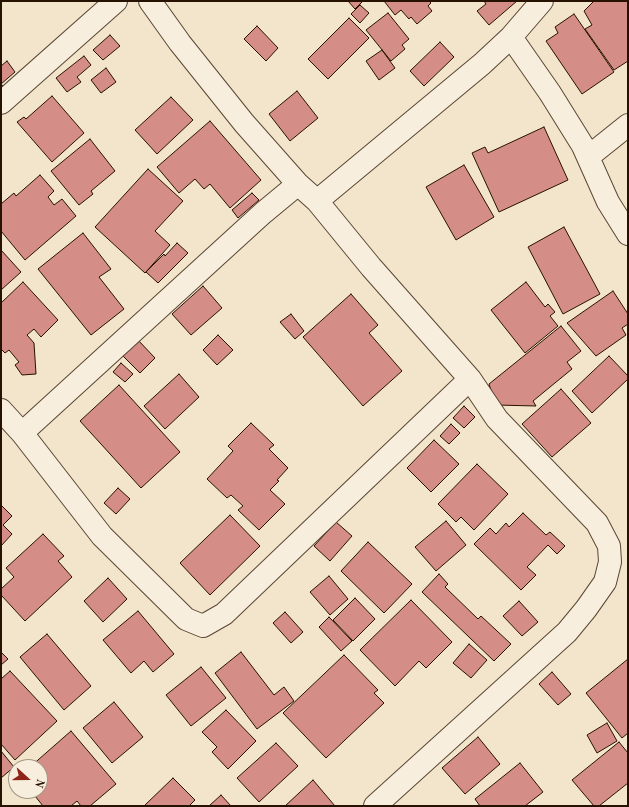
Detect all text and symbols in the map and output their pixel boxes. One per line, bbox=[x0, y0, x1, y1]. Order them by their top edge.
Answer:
north arrow bbox=[8, 759, 48, 799]
text: N bbox=[32, 777, 45, 789]

